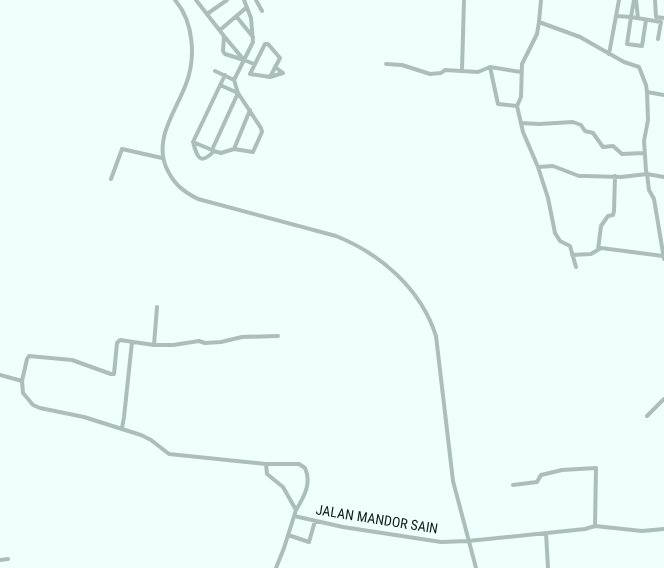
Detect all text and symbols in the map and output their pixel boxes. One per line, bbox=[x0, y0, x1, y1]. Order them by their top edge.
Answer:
street label: JALAN MANDOR SAIN bbox=[315, 501, 439, 537]

